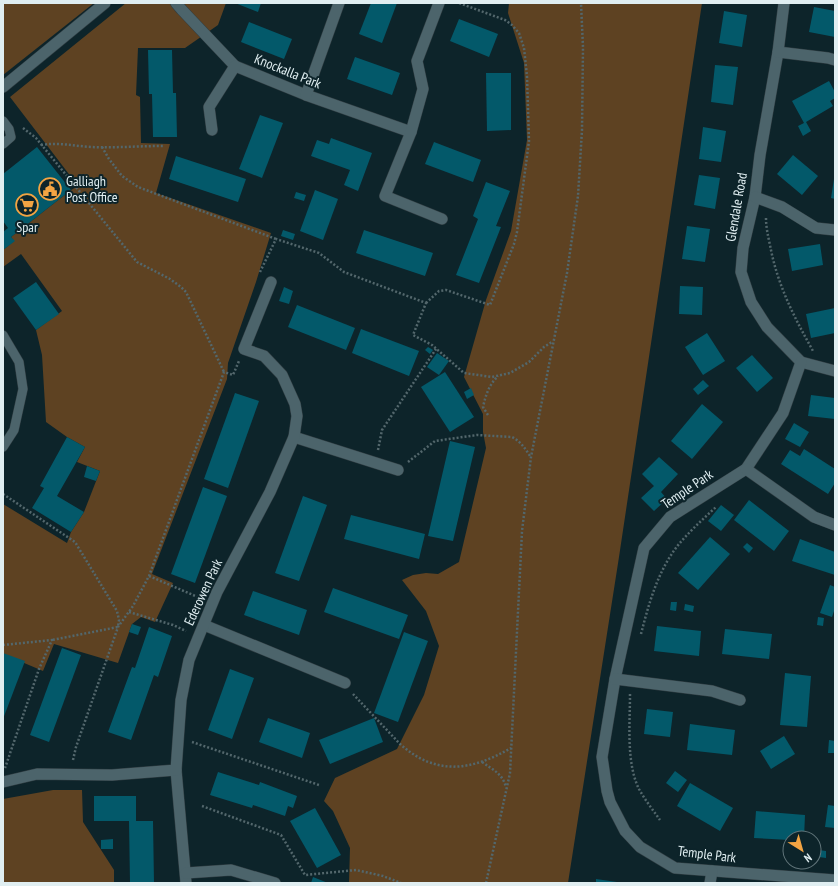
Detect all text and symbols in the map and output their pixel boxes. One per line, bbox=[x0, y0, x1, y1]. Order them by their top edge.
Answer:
street label: Knockalla Park bbox=[252, 49, 325, 93]
street label: Glendale Road bbox=[721, 171, 751, 243]
place label: Galliagh Post Office bbox=[66, 172, 118, 206]
public building icon: Galliagh Post Office bbox=[37, 176, 63, 202]
supermarket icon: Spar bbox=[14, 192, 40, 218]
place label: Spar bbox=[16, 218, 38, 236]
street label: Temple Park bbox=[658, 465, 717, 513]
street label: Ederowen Park bbox=[180, 555, 226, 628]
north arrow bbox=[782, 830, 822, 870]
street label: Temple Park bbox=[677, 841, 738, 867]
text: N bbox=[801, 851, 815, 865]

